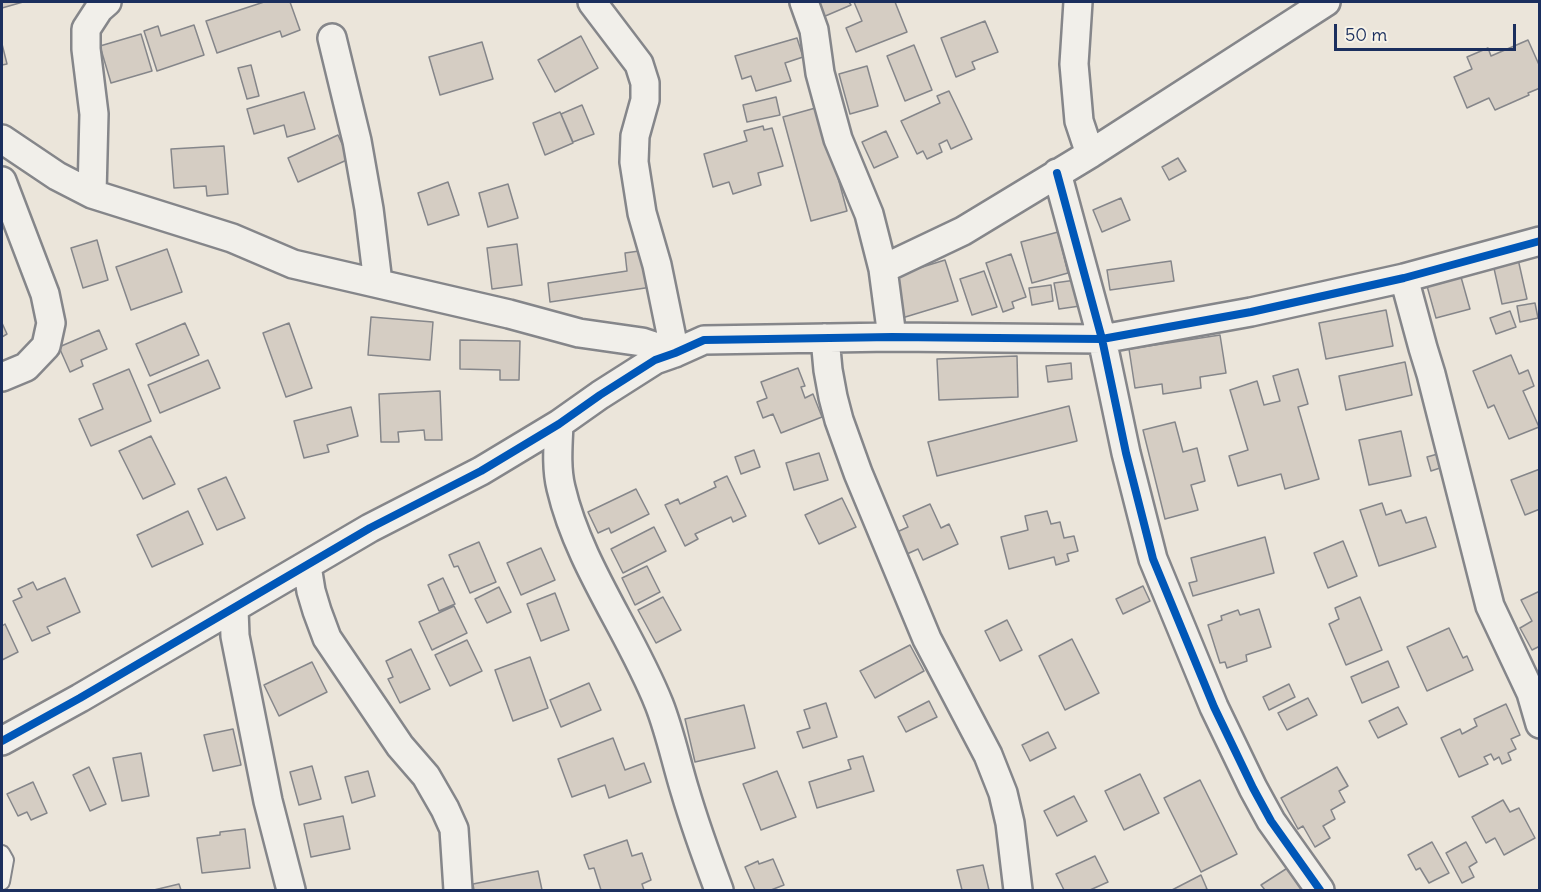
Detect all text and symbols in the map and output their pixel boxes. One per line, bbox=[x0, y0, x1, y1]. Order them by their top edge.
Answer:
scale bar bbox=[1337, 12, 1518, 50]
text: 50 m bbox=[1345, 23, 1387, 46]

